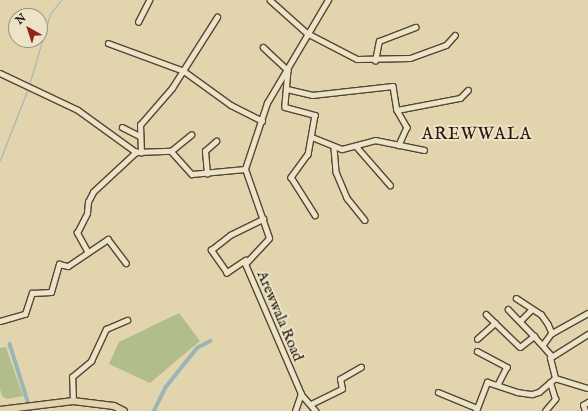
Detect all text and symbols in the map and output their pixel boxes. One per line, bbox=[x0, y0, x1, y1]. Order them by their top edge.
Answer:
north arrow bbox=[8, 8, 48, 48]
text: N bbox=[13, 11, 29, 28]
district label: AREWWALA bbox=[422, 125, 532, 145]
street label: Arewwala Road bbox=[253, 268, 307, 364]

